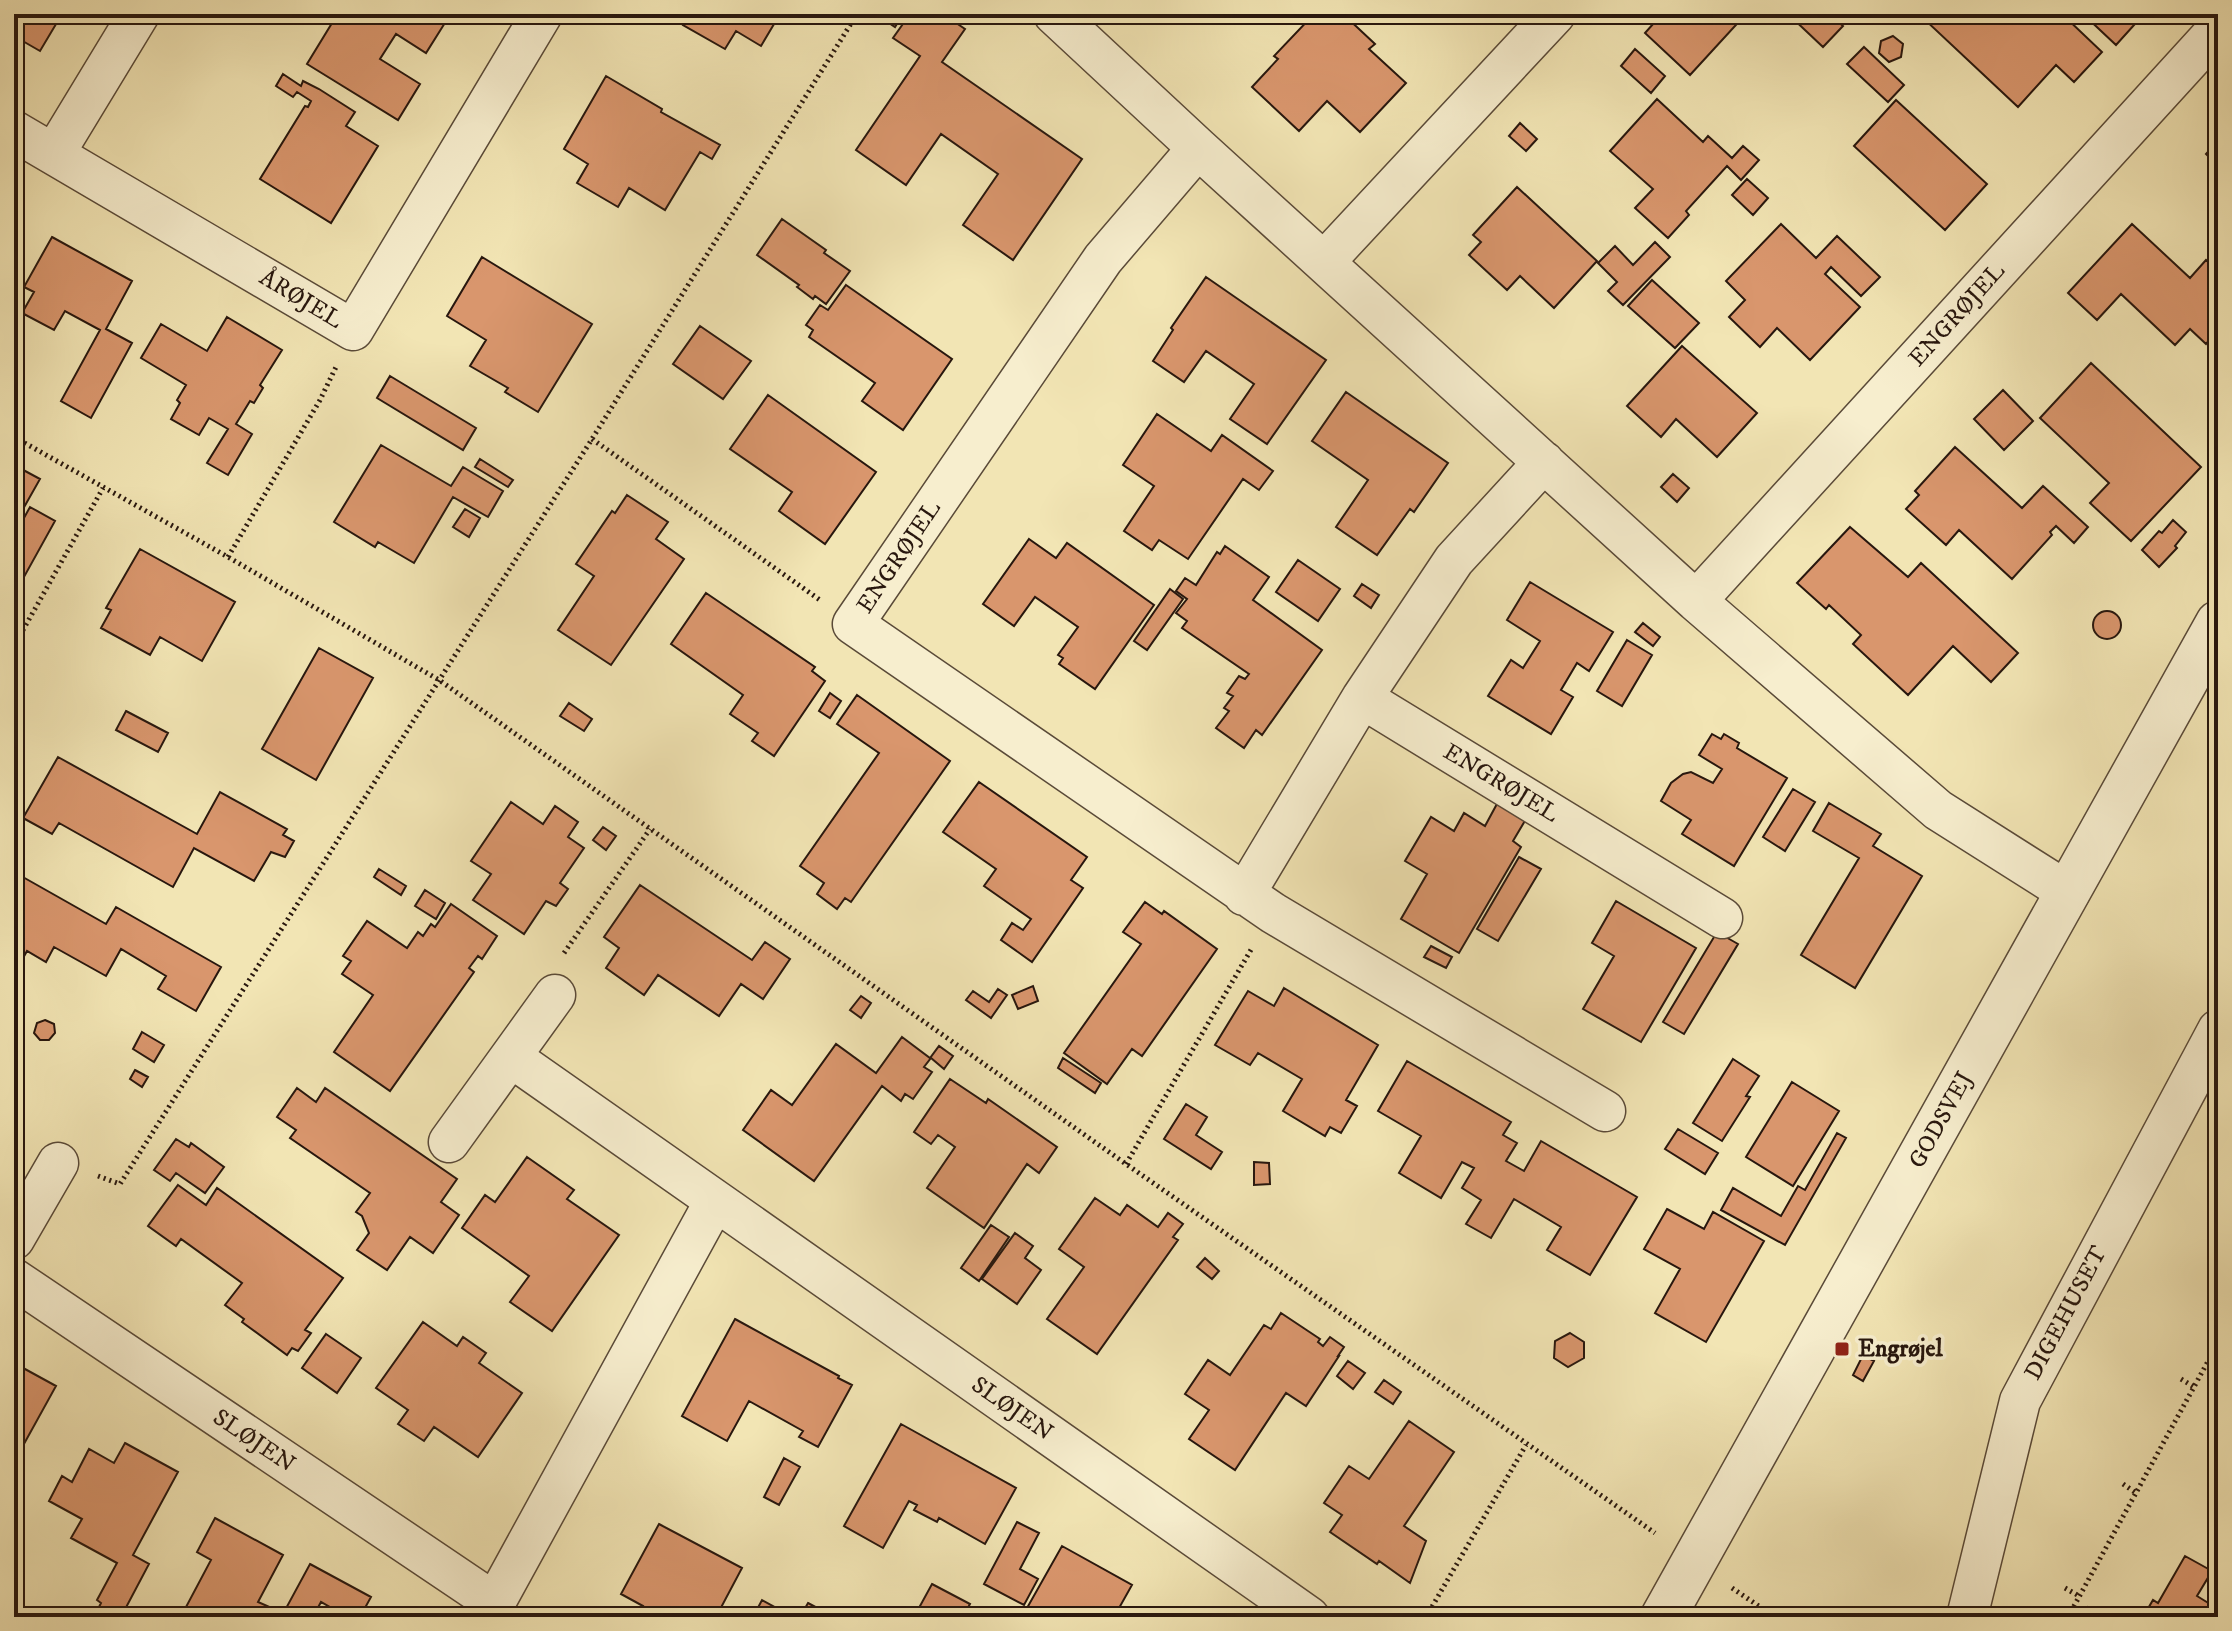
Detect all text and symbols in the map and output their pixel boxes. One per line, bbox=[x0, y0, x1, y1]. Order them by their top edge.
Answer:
street label: ENGRØJEL bbox=[1902, 257, 2012, 373]
street label: ÅRØJEL bbox=[254, 262, 349, 335]
street label: ENGRØJEL bbox=[850, 495, 948, 619]
street label: ENGRØJEL bbox=[1438, 737, 1564, 829]
street label: GODSVEJ bbox=[1902, 1066, 1980, 1174]
street label: DIGEHUSET bbox=[2018, 1241, 2114, 1385]
place label: Engrøjel bbox=[1858, 1334, 1944, 1364]
marker: Engrøjel bbox=[1833, 1340, 1851, 1358]
street label: SLØJEN bbox=[965, 1370, 1059, 1448]
street label: SLØJEN bbox=[207, 1403, 301, 1479]

